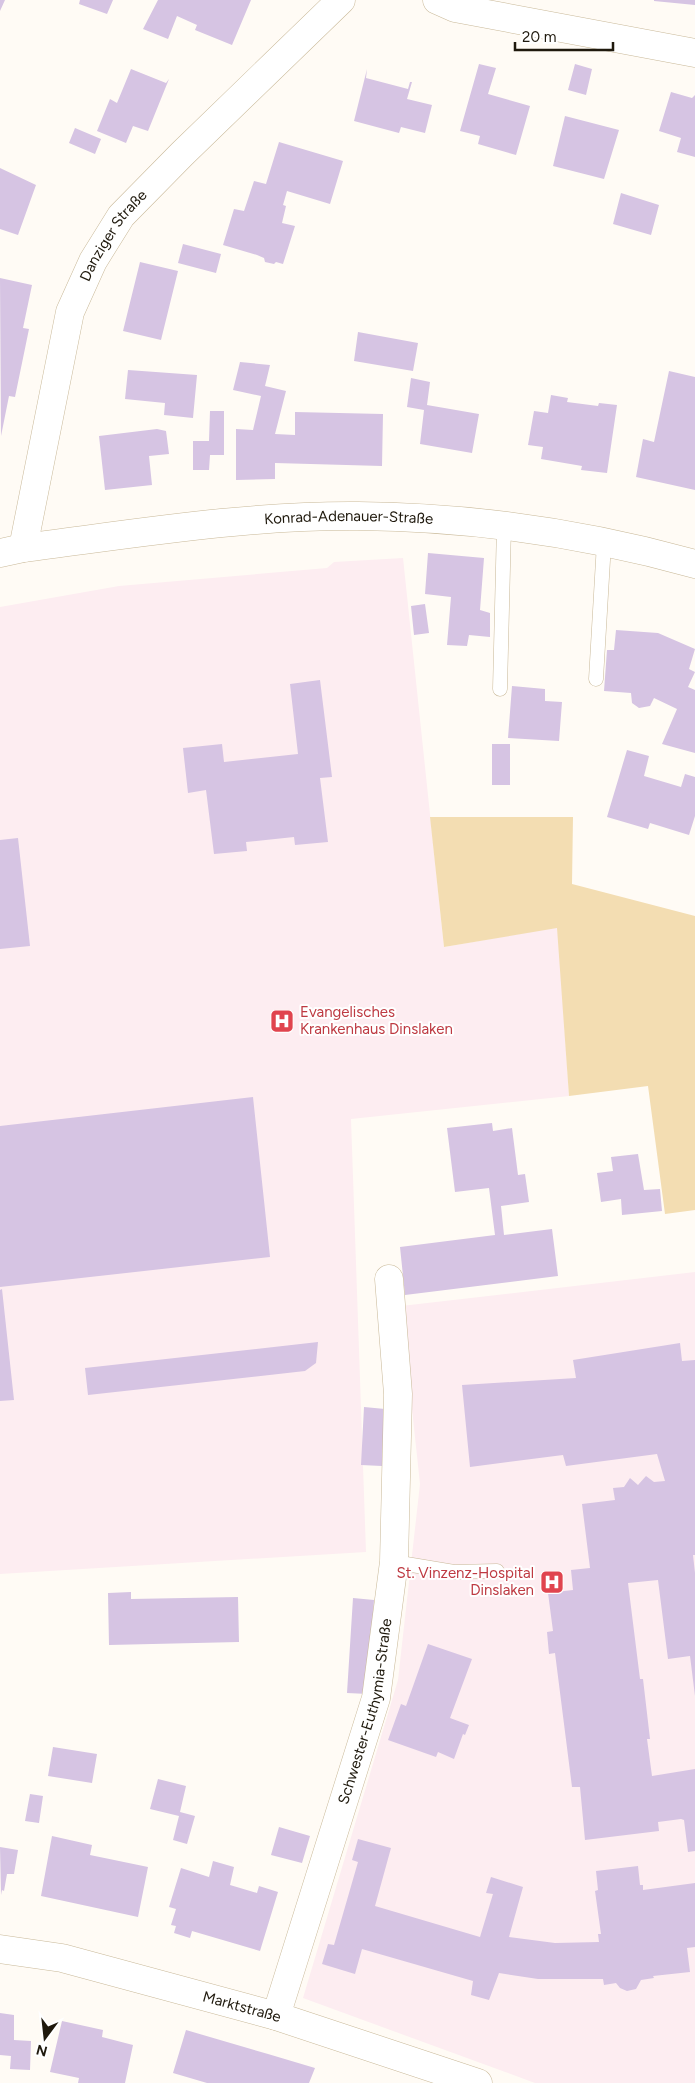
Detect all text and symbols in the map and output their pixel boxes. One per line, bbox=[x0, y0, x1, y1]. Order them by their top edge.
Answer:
scale bar bbox=[515, 20, 612, 52]
text: 20 m bbox=[522, 28, 556, 46]
street label: Danziger Straße bbox=[76, 186, 151, 284]
street label: Konrad-Adenauer-Straße bbox=[263, 507, 434, 528]
place label: Evangelisches Krankenhaus Dinslaken bbox=[300, 1003, 453, 1038]
hospital icon: Evangelisches Krankenhaus Dinslaken bbox=[269, 1008, 295, 1034]
place label: St. Vinzenz-Hospital Dinslaken bbox=[397, 1564, 534, 1599]
hospital icon: St. Vinzenz-Hospital Dinslaken bbox=[539, 1569, 565, 1595]
street label: Schwester-Euthymia-Straße bbox=[334, 1617, 395, 1807]
street label: Marktstraße bbox=[201, 1988, 283, 2026]
north arrow bbox=[20, 2013, 70, 2063]
text: N bbox=[34, 2040, 49, 2060]

